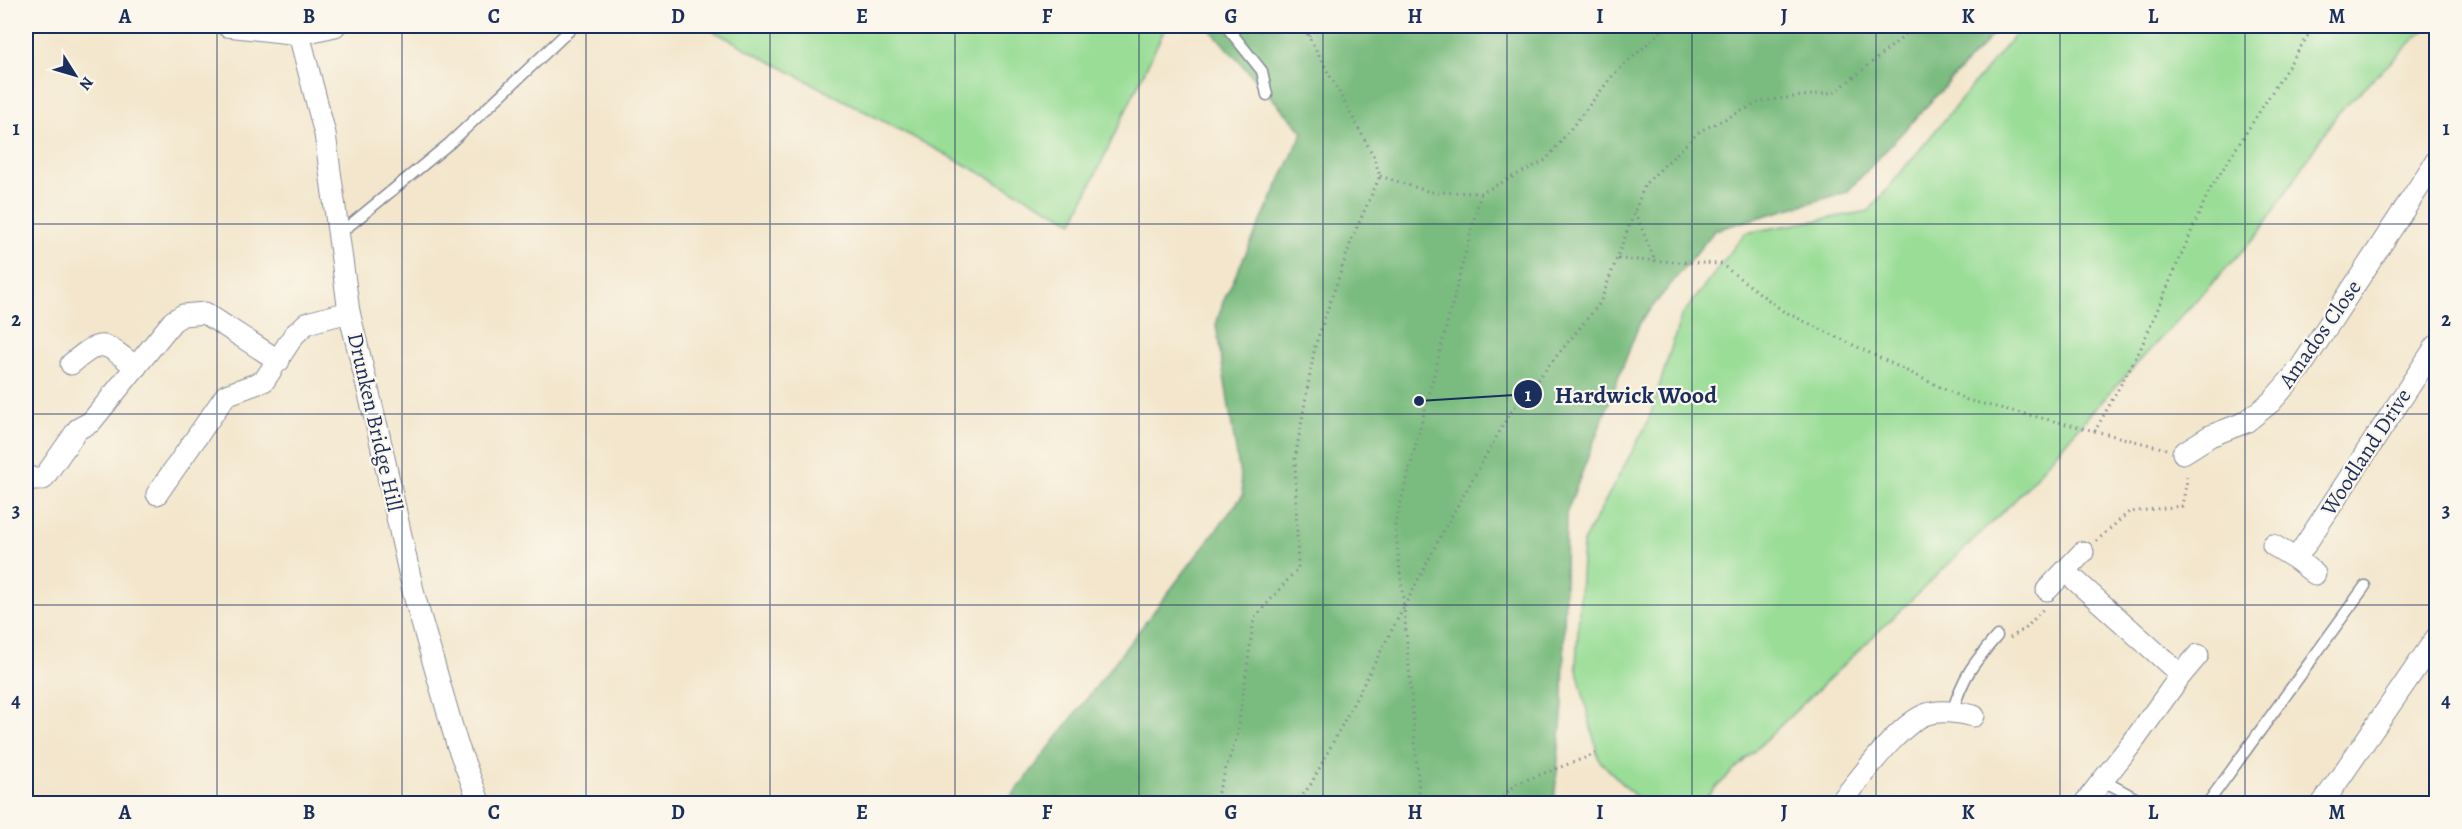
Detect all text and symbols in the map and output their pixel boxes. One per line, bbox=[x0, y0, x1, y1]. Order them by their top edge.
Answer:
text: A bbox=[118, 3, 132, 30]
text: B bbox=[303, 3, 315, 30]
text: C bbox=[488, 3, 500, 30]
text: D bbox=[671, 3, 685, 30]
text: E bbox=[856, 3, 868, 30]
text: F bbox=[1042, 3, 1053, 30]
text: G bbox=[1224, 3, 1238, 30]
text: H bbox=[1408, 3, 1423, 30]
text: I bbox=[1596, 3, 1604, 30]
text: J bbox=[1781, 3, 1788, 30]
text: K bbox=[1961, 3, 1975, 30]
text: L bbox=[2148, 3, 2159, 30]
text: M bbox=[2329, 3, 2346, 30]
north arrow bbox=[45, 45, 105, 105]
text: N bbox=[74, 72, 98, 95]
text: 1 bbox=[12, 115, 20, 142]
text: 1 bbox=[2442, 115, 2450, 142]
street label: Amados Close bbox=[2271, 274, 2368, 395]
text: 2 bbox=[11, 306, 21, 333]
text: 2 bbox=[2441, 306, 2451, 333]
street label: Drunken Bridge Hill bbox=[340, 330, 410, 514]
callout: Hardwick Wood bbox=[1513, 373, 1729, 415]
text: Hardwick Wood bbox=[1555, 379, 1717, 411]
text: 1 bbox=[1525, 383, 1532, 407]
street label: Woodland Drive bbox=[2313, 383, 2418, 522]
text: 3 bbox=[12, 497, 20, 524]
text: 3 bbox=[2442, 497, 2450, 524]
text: 4 bbox=[11, 687, 21, 714]
text: 4 bbox=[2441, 687, 2451, 714]
text: A bbox=[118, 799, 132, 826]
text: B bbox=[303, 799, 315, 826]
text: C bbox=[488, 799, 500, 826]
text: D bbox=[671, 799, 685, 826]
text: E bbox=[856, 799, 868, 826]
text: F bbox=[1042, 799, 1053, 826]
text: G bbox=[1224, 799, 1238, 826]
text: H bbox=[1408, 799, 1423, 826]
text: I bbox=[1596, 799, 1604, 826]
text: J bbox=[1781, 799, 1788, 826]
text: K bbox=[1961, 799, 1975, 826]
text: L bbox=[2148, 799, 2159, 826]
text: M bbox=[2329, 799, 2346, 826]

